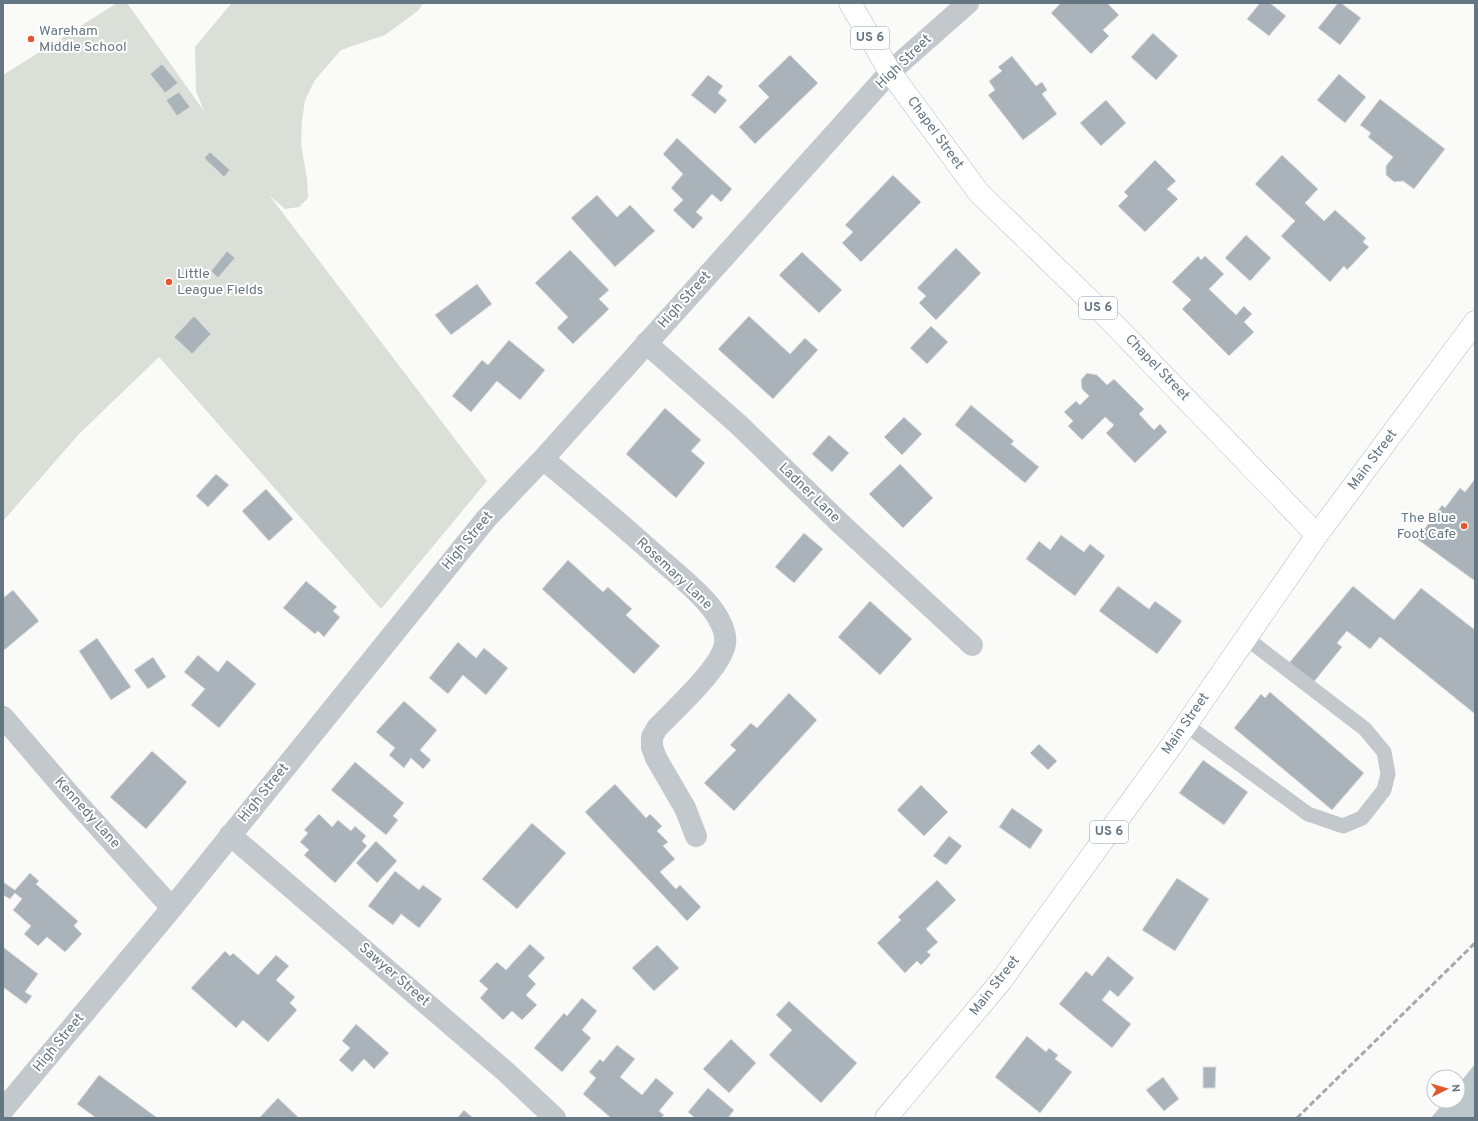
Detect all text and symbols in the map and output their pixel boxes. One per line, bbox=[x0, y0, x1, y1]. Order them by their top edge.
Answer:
place label: Wareham Middle School bbox=[39, 23, 127, 56]
road number: US 6 bbox=[851, 27, 889, 49]
street label: High Street bbox=[873, 31, 935, 93]
marker: Wareham Middle School bbox=[26, 34, 36, 44]
street label: Chapel Street bbox=[903, 93, 967, 173]
place label: Little League Fields bbox=[177, 266, 263, 299]
street label: High Street bbox=[655, 268, 715, 332]
marker: Little League Fields bbox=[164, 277, 174, 287]
road number: US 6 bbox=[1079, 297, 1117, 319]
street label: Chapel Street bbox=[1121, 331, 1193, 405]
street label: Main Street bbox=[1345, 426, 1401, 494]
street label: Ladner Lane bbox=[775, 460, 843, 526]
street label: High Street bbox=[439, 508, 497, 574]
place label: The Blue Foot Cafe bbox=[1397, 510, 1456, 543]
marker: The Blue Foot Cafe bbox=[1459, 521, 1469, 531]
street label: Rosemary Lane bbox=[633, 535, 715, 613]
street label: Main Street bbox=[1159, 690, 1213, 758]
street label: High Street bbox=[235, 760, 293, 826]
street label: Kennedy Lane bbox=[51, 774, 123, 852]
road number: US 6 bbox=[1090, 821, 1128, 843]
street label: Sawyer Street bbox=[355, 940, 433, 1010]
street label: Main Street bbox=[966, 953, 1024, 1019]
street label: High Street bbox=[30, 1010, 88, 1076]
north arrow bbox=[1426, 1069, 1466, 1109]
text: N bbox=[1448, 1084, 1462, 1093]

